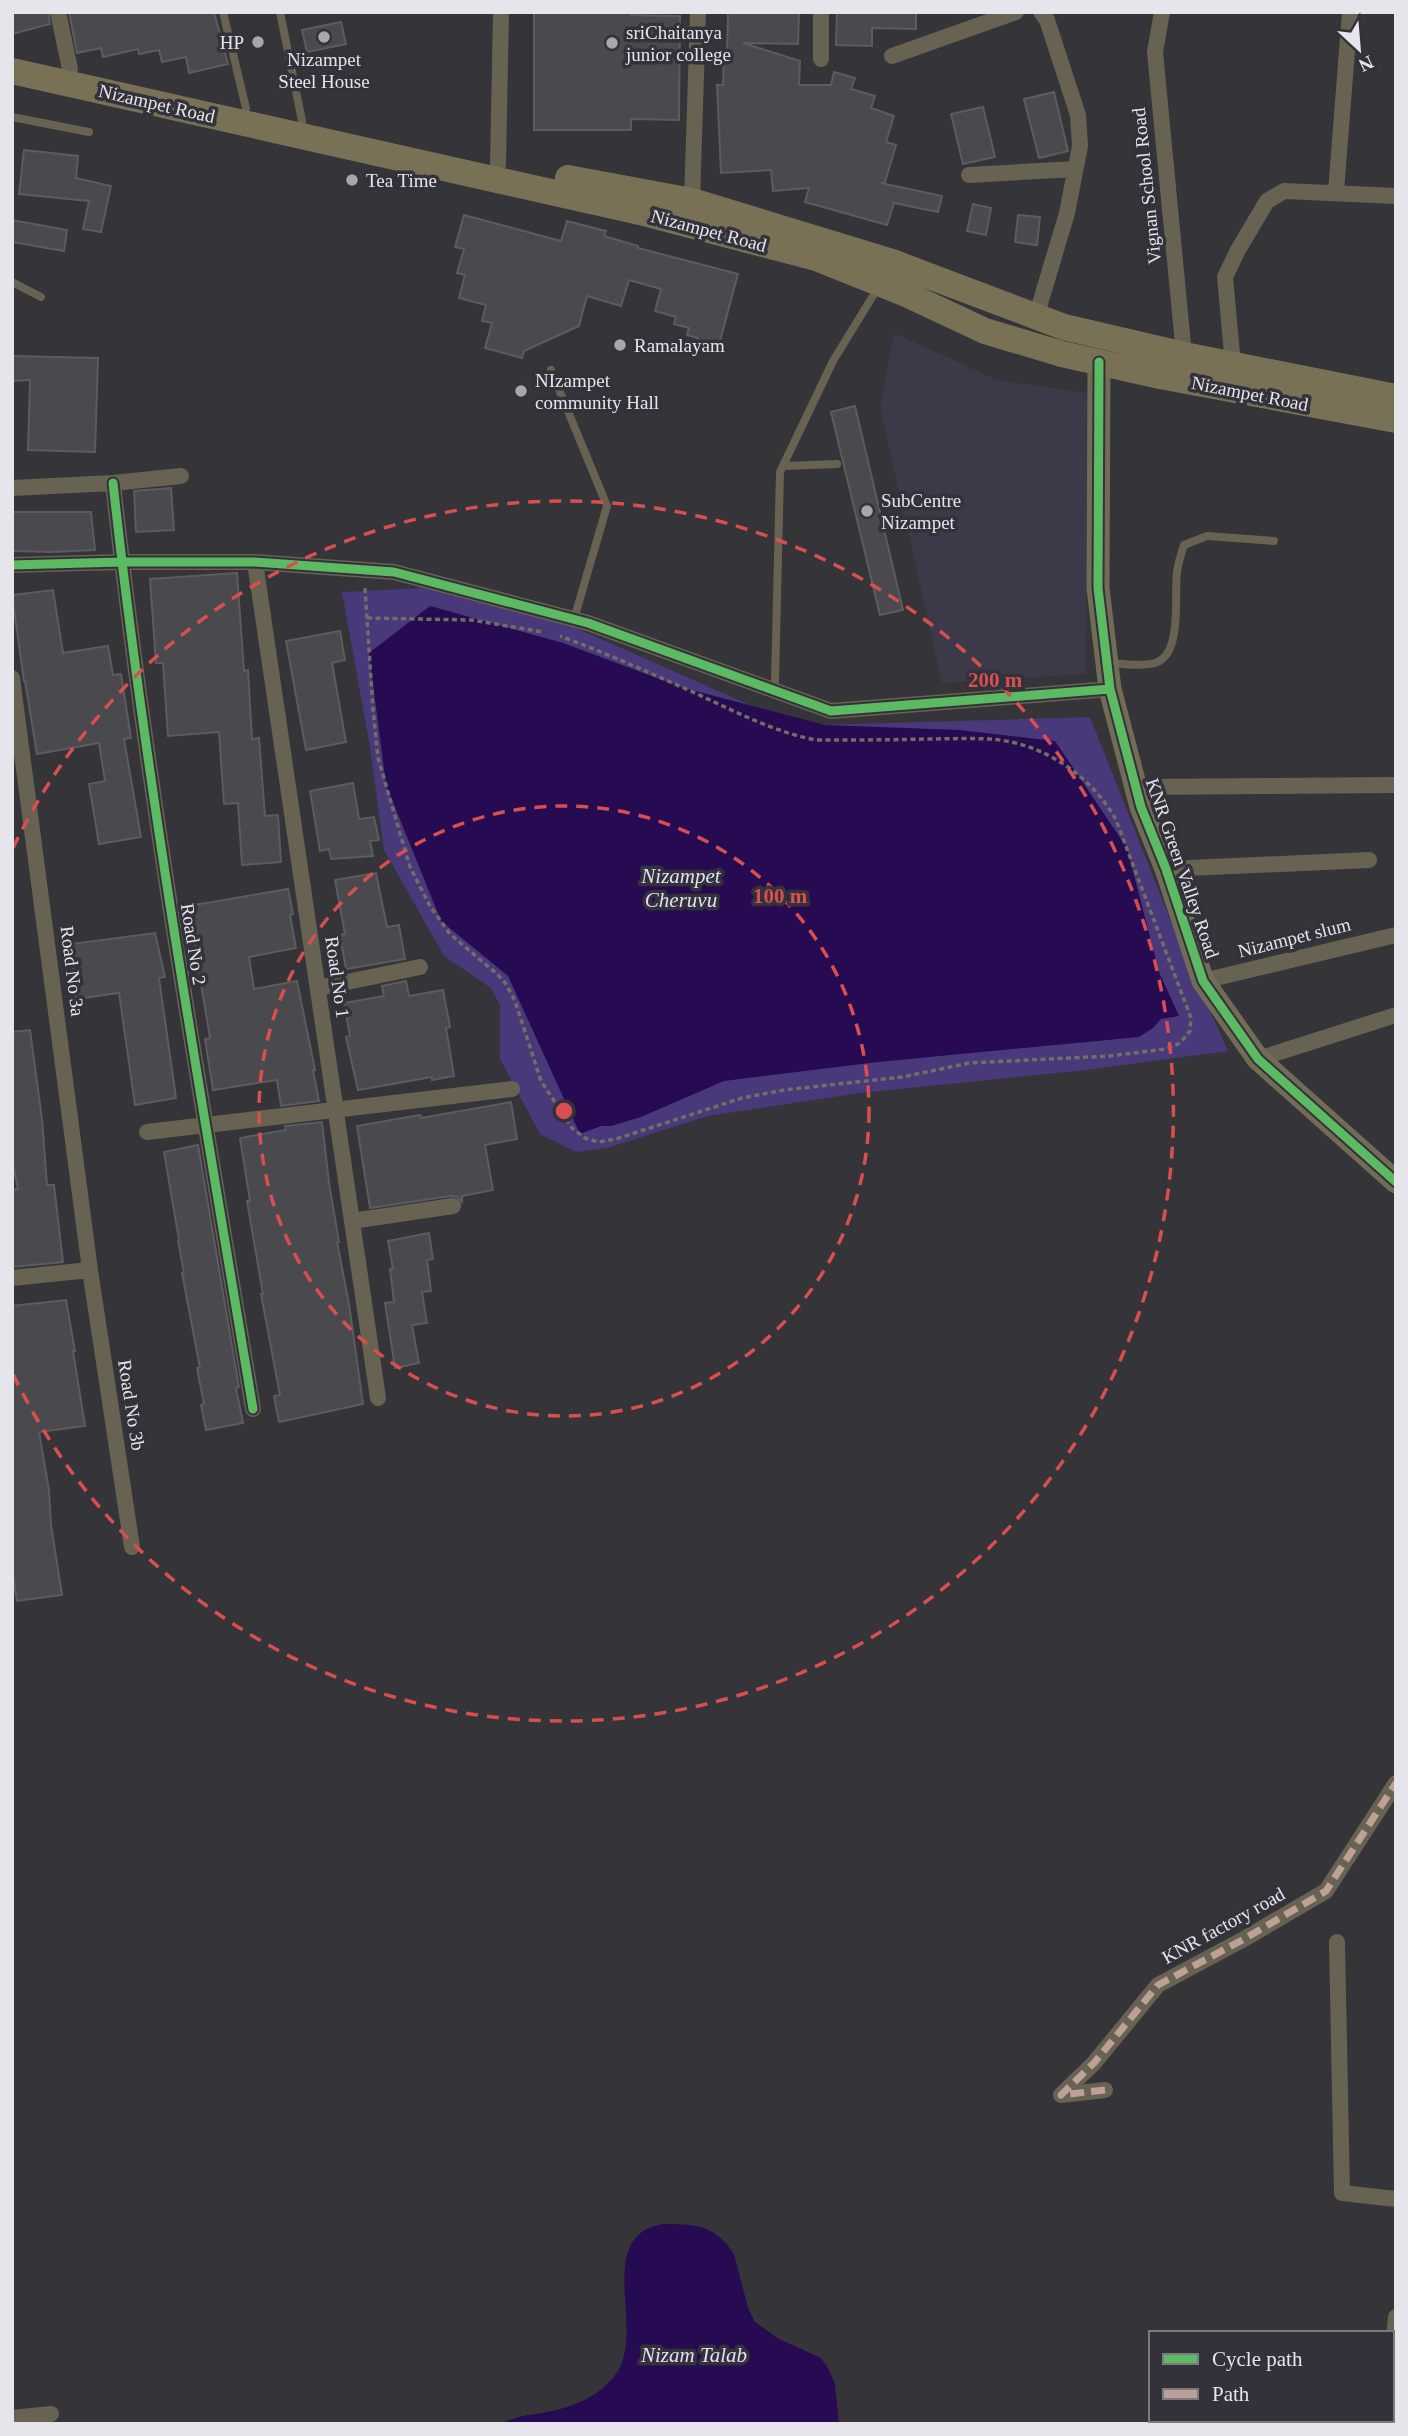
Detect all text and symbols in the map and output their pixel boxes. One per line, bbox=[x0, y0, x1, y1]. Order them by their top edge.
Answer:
north arrow bbox=[1324, 14, 1394, 84]
place label: sriChaitanya junior college bbox=[625, 22, 731, 65]
marker: Nizampet Steel House bbox=[316, 29, 332, 45]
place label: HP bbox=[220, 32, 244, 53]
marker: HP bbox=[250, 34, 266, 50]
marker: sriChaitanya junior college bbox=[604, 35, 620, 51]
place label: Nizampet Steel House bbox=[278, 49, 370, 92]
text: N bbox=[1355, 51, 1377, 76]
street label: Nizampet Road bbox=[97, 80, 218, 127]
street label: Vignan School Road bbox=[1128, 106, 1165, 265]
place label: Tea Time bbox=[366, 170, 437, 191]
marker: Tea Time bbox=[344, 172, 360, 188]
street label: Nizampet Road bbox=[649, 205, 769, 256]
place label: Ramalayam bbox=[634, 335, 725, 356]
marker: Ramalayam bbox=[612, 337, 628, 353]
place label: NIzampet community Hall bbox=[535, 370, 659, 413]
street label: Nizampet Road bbox=[1190, 372, 1311, 415]
marker: NIzampet community Hall bbox=[513, 383, 529, 399]
place label: SubCentre Nizampet bbox=[881, 490, 961, 533]
marker: SubCentre Nizampet bbox=[859, 503, 875, 519]
text: 200 m bbox=[968, 668, 1023, 692]
street label: KNR Green Valley Road bbox=[1142, 775, 1223, 961]
water label: Nizampet Cheruvu bbox=[640, 864, 722, 912]
text: 100 m bbox=[753, 884, 808, 908]
street label: Road No 2 bbox=[177, 902, 210, 986]
street label: Nizampet slum bbox=[1236, 913, 1353, 962]
street label: Road No 3a bbox=[57, 925, 89, 1018]
street label: Road No 1 bbox=[321, 935, 354, 1019]
centre of rings bbox=[552, 1099, 576, 1123]
street label: Road No 3b bbox=[114, 1358, 149, 1452]
street label: KNR factory road bbox=[1158, 1883, 1289, 1968]
legend bbox=[1149, 2331, 1394, 2422]
water label: Nizam Talab bbox=[640, 2343, 747, 2367]
text: Cycle path bbox=[1212, 2347, 1303, 2371]
text: Path bbox=[1212, 2382, 1250, 2406]

